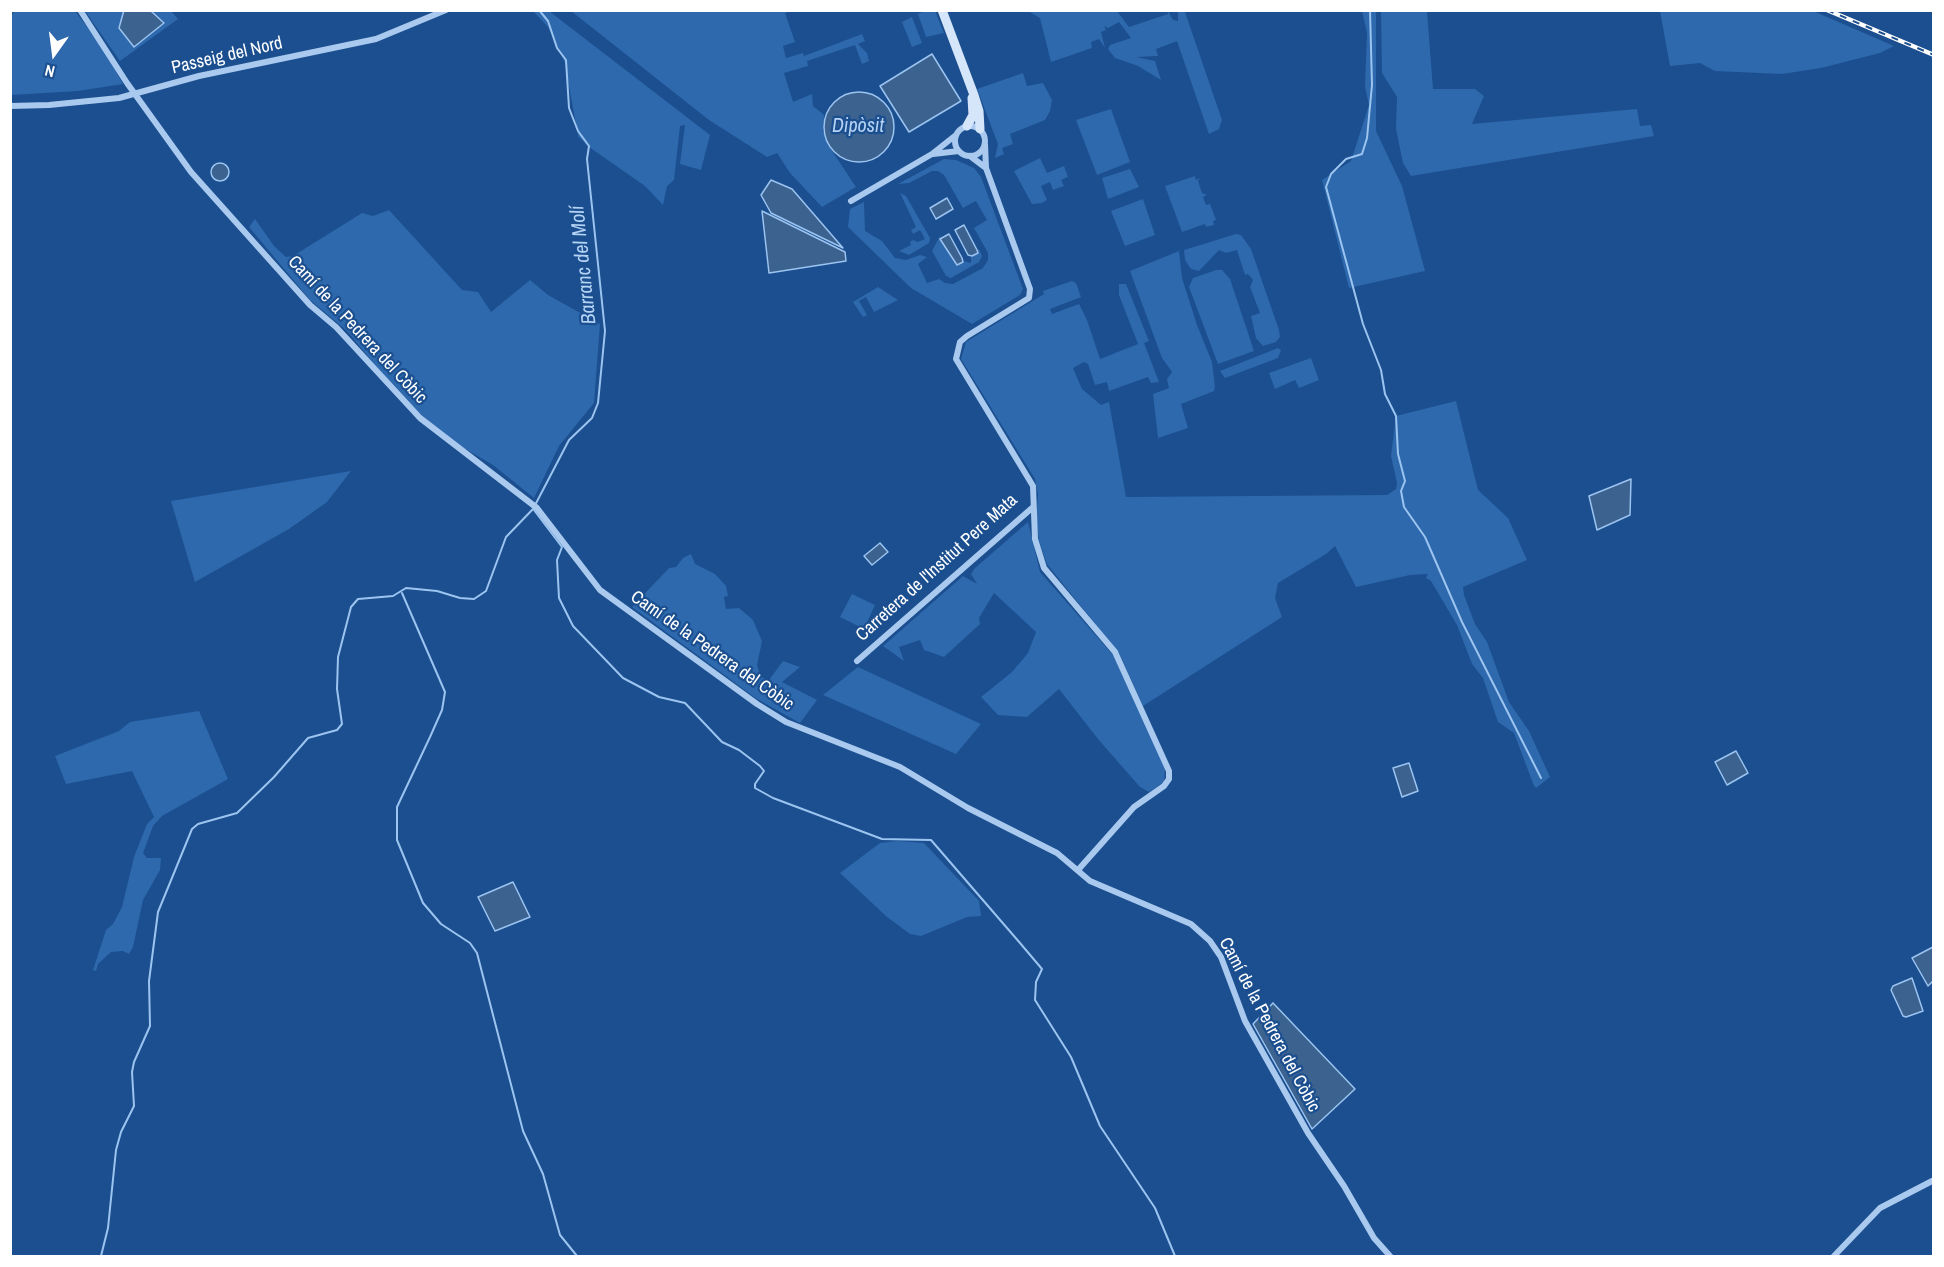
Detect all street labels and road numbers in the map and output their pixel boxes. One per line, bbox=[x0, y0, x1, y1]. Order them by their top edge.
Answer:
street label: Passeig del Nord bbox=[169, 33, 285, 79]
street label: Camí de la Pedrera del Còbic bbox=[283, 252, 431, 408]
street label: Carretera de l'Institut Pere Mata bbox=[852, 490, 1022, 646]
street label: Camí de la Pedrera del Còbic bbox=[626, 586, 798, 716]
street label: Camí de la Pedrera del Còbic bbox=[1214, 934, 1324, 1116]

